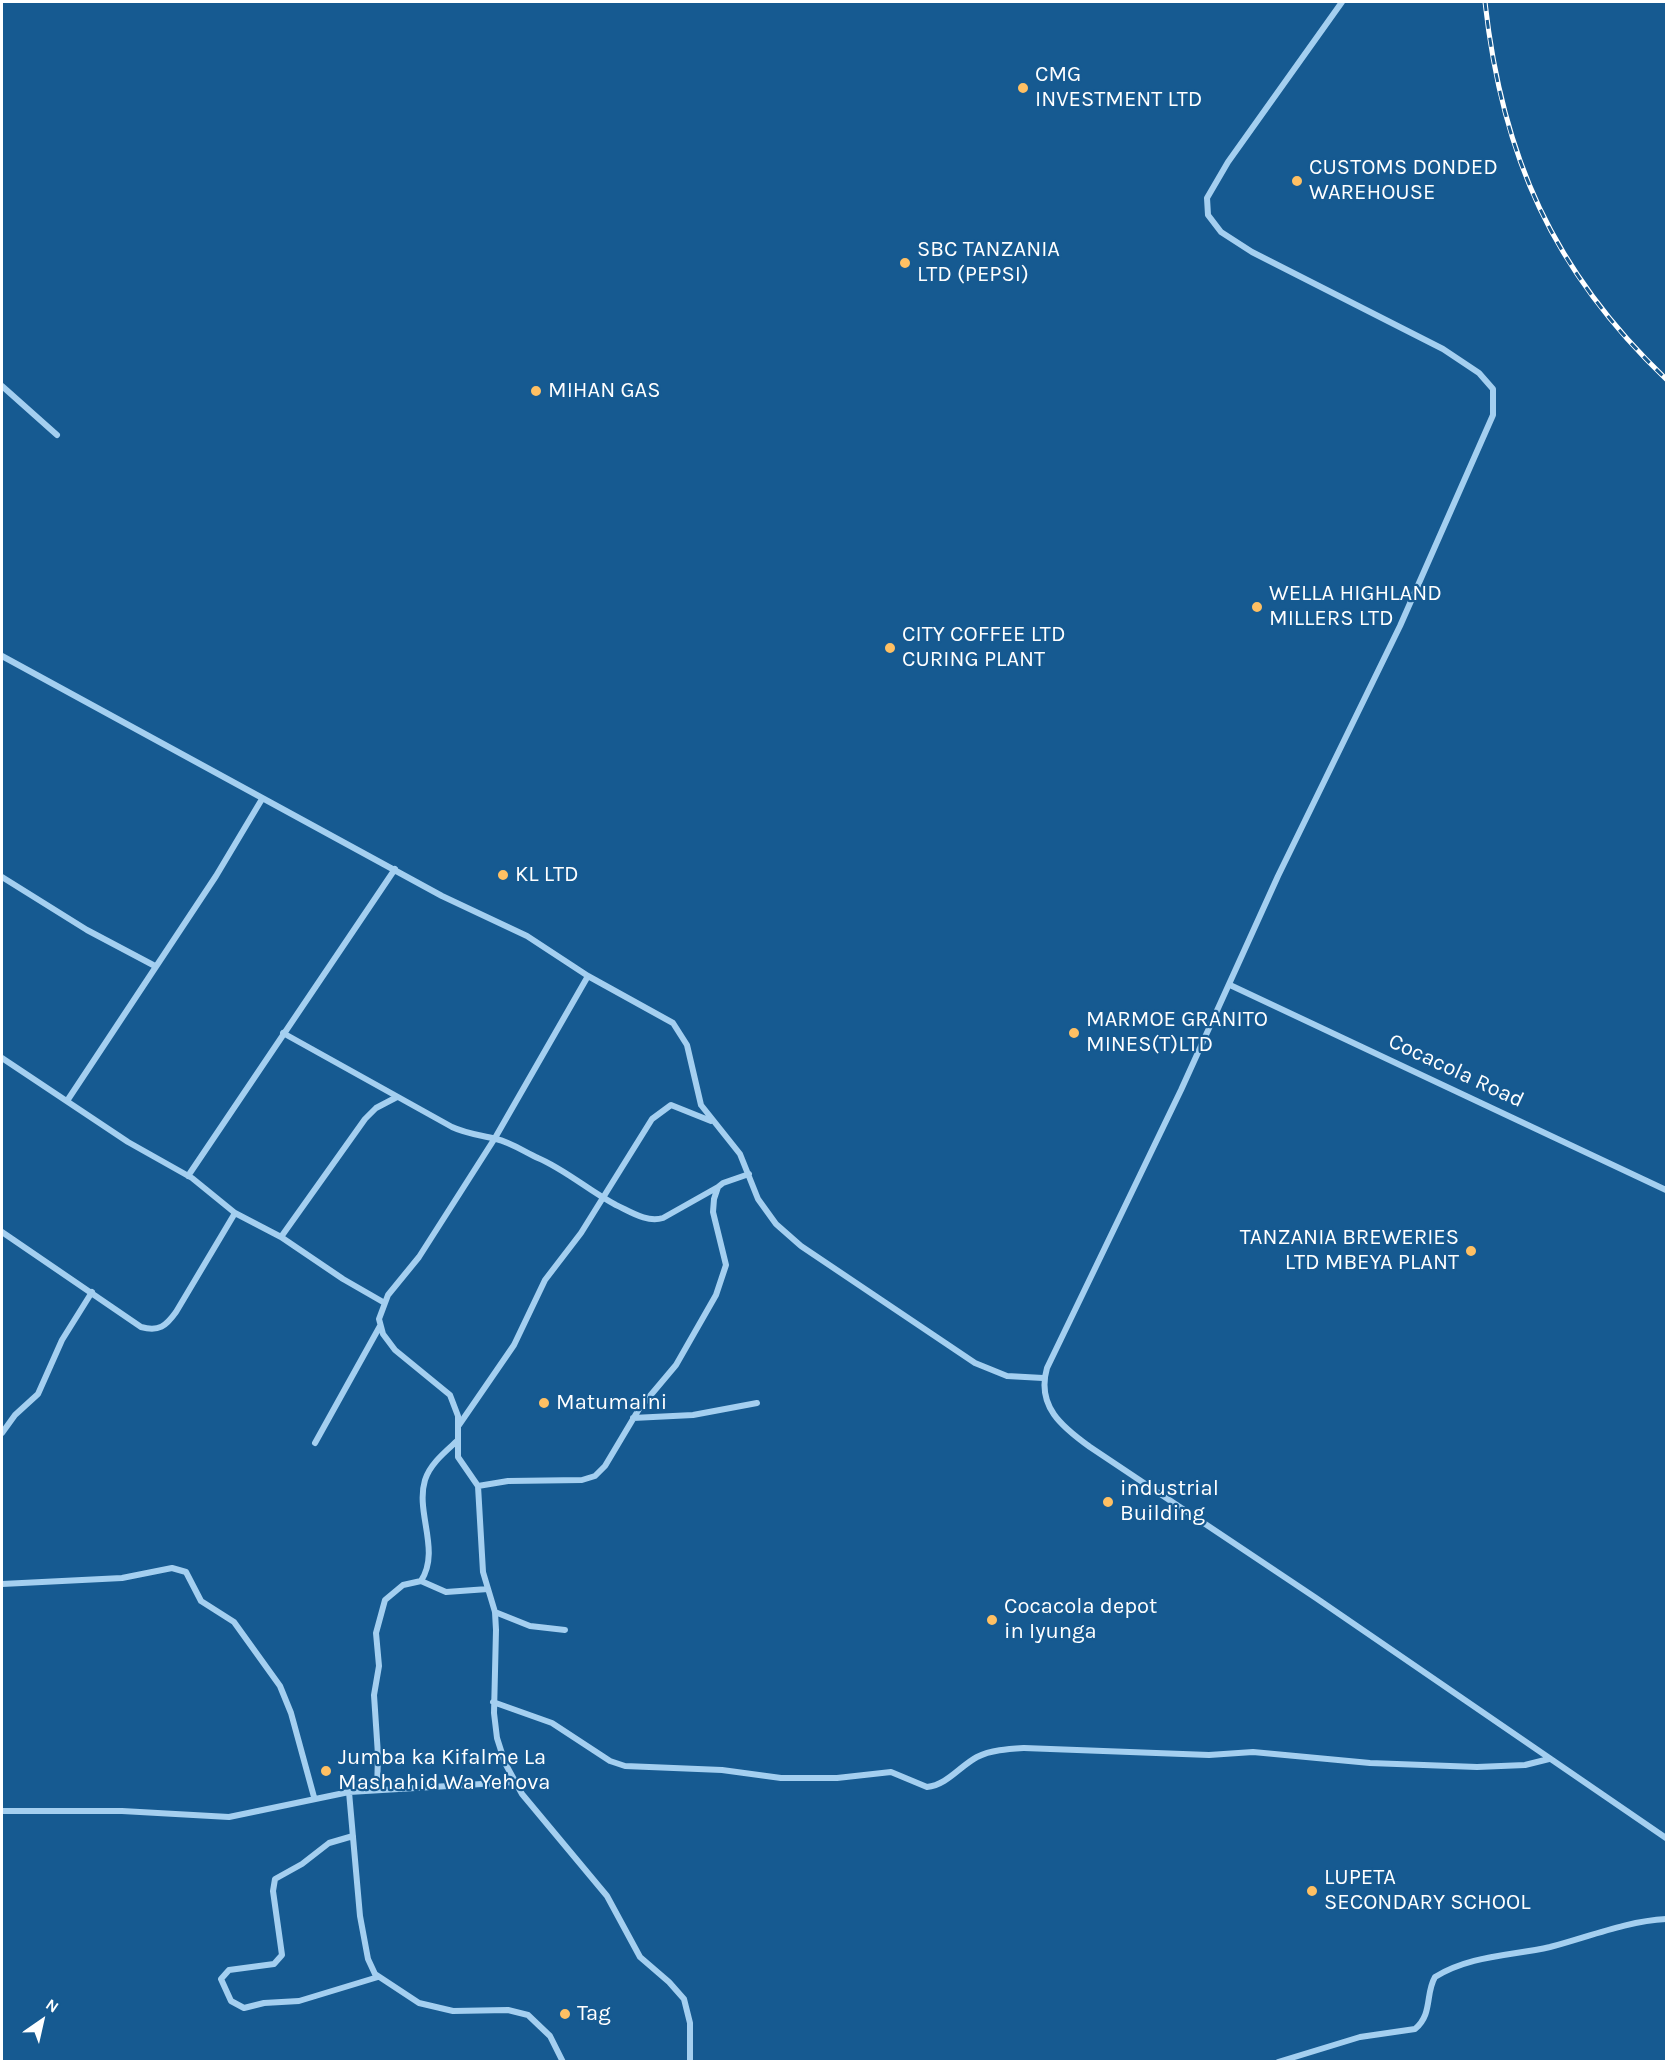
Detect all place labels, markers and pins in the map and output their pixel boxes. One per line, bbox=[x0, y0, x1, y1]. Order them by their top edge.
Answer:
place label: CMG INVESTMENT LTD bbox=[1035, 62, 1202, 113]
marker: CMG INVESTMENT LTD bbox=[1016, 81, 1030, 95]
place label: CUSTOMS DONDED WAREHOUSE bbox=[1309, 155, 1498, 206]
marker: CUSTOMS DONDED WAREHOUSE bbox=[1290, 174, 1304, 188]
place label: SBC TANZANIA LTD (PEPSI) bbox=[917, 237, 1060, 288]
marker: SBC TANZANIA LTD (PEPSI) bbox=[898, 256, 912, 270]
place label: MIHAN GAS bbox=[548, 378, 661, 404]
marker: MIHAN GAS bbox=[529, 384, 543, 398]
place label: WELLA HIGHLAND MILLERS LTD bbox=[1269, 581, 1442, 632]
marker: WELLA HIGHLAND MILLERS LTD bbox=[1250, 600, 1264, 614]
place label: CITY COFFEE LTD CURING PLANT bbox=[902, 622, 1065, 674]
marker: CITY COFFEE LTD CURING PLANT bbox=[883, 641, 897, 655]
place label: KL LTD bbox=[515, 862, 579, 888]
marker: KL LTD bbox=[496, 868, 510, 882]
place label: MARMOE GRANITO MINES(T)LTD bbox=[1086, 1007, 1268, 1058]
marker: MARMOE GRANITO MINES(T)LTD bbox=[1067, 1026, 1081, 1040]
place label: TANZANIA BREWERIES LTD MBEYA PLANT bbox=[1240, 1225, 1459, 1276]
marker: TANZANIA BREWERIES LTD MBEYA PLANT bbox=[1464, 1244, 1478, 1258]
place label: Matumaini bbox=[556, 1390, 667, 1416]
marker: Matumaini bbox=[537, 1396, 551, 1410]
place label: industrial Building bbox=[1120, 1476, 1219, 1528]
marker: industrial Building bbox=[1101, 1495, 1115, 1509]
place label: Cocacola depot in Iyunga bbox=[1004, 1594, 1157, 1646]
marker: Cocacola depot in Iyunga bbox=[985, 1613, 999, 1627]
place label: Jumba ka Kifalme La Mashahid Wa Yehova bbox=[338, 1745, 550, 1796]
marker: Jumba ka Kifalme La Mashahid Wa Yehova bbox=[319, 1764, 333, 1778]
place label: LUPETA SECONDARY SCHOOL bbox=[1324, 1865, 1531, 1916]
marker: LUPETA SECONDARY SCHOOL bbox=[1305, 1884, 1319, 1898]
place label: Tag bbox=[577, 2001, 611, 2027]
marker: Tag bbox=[558, 2007, 572, 2021]

